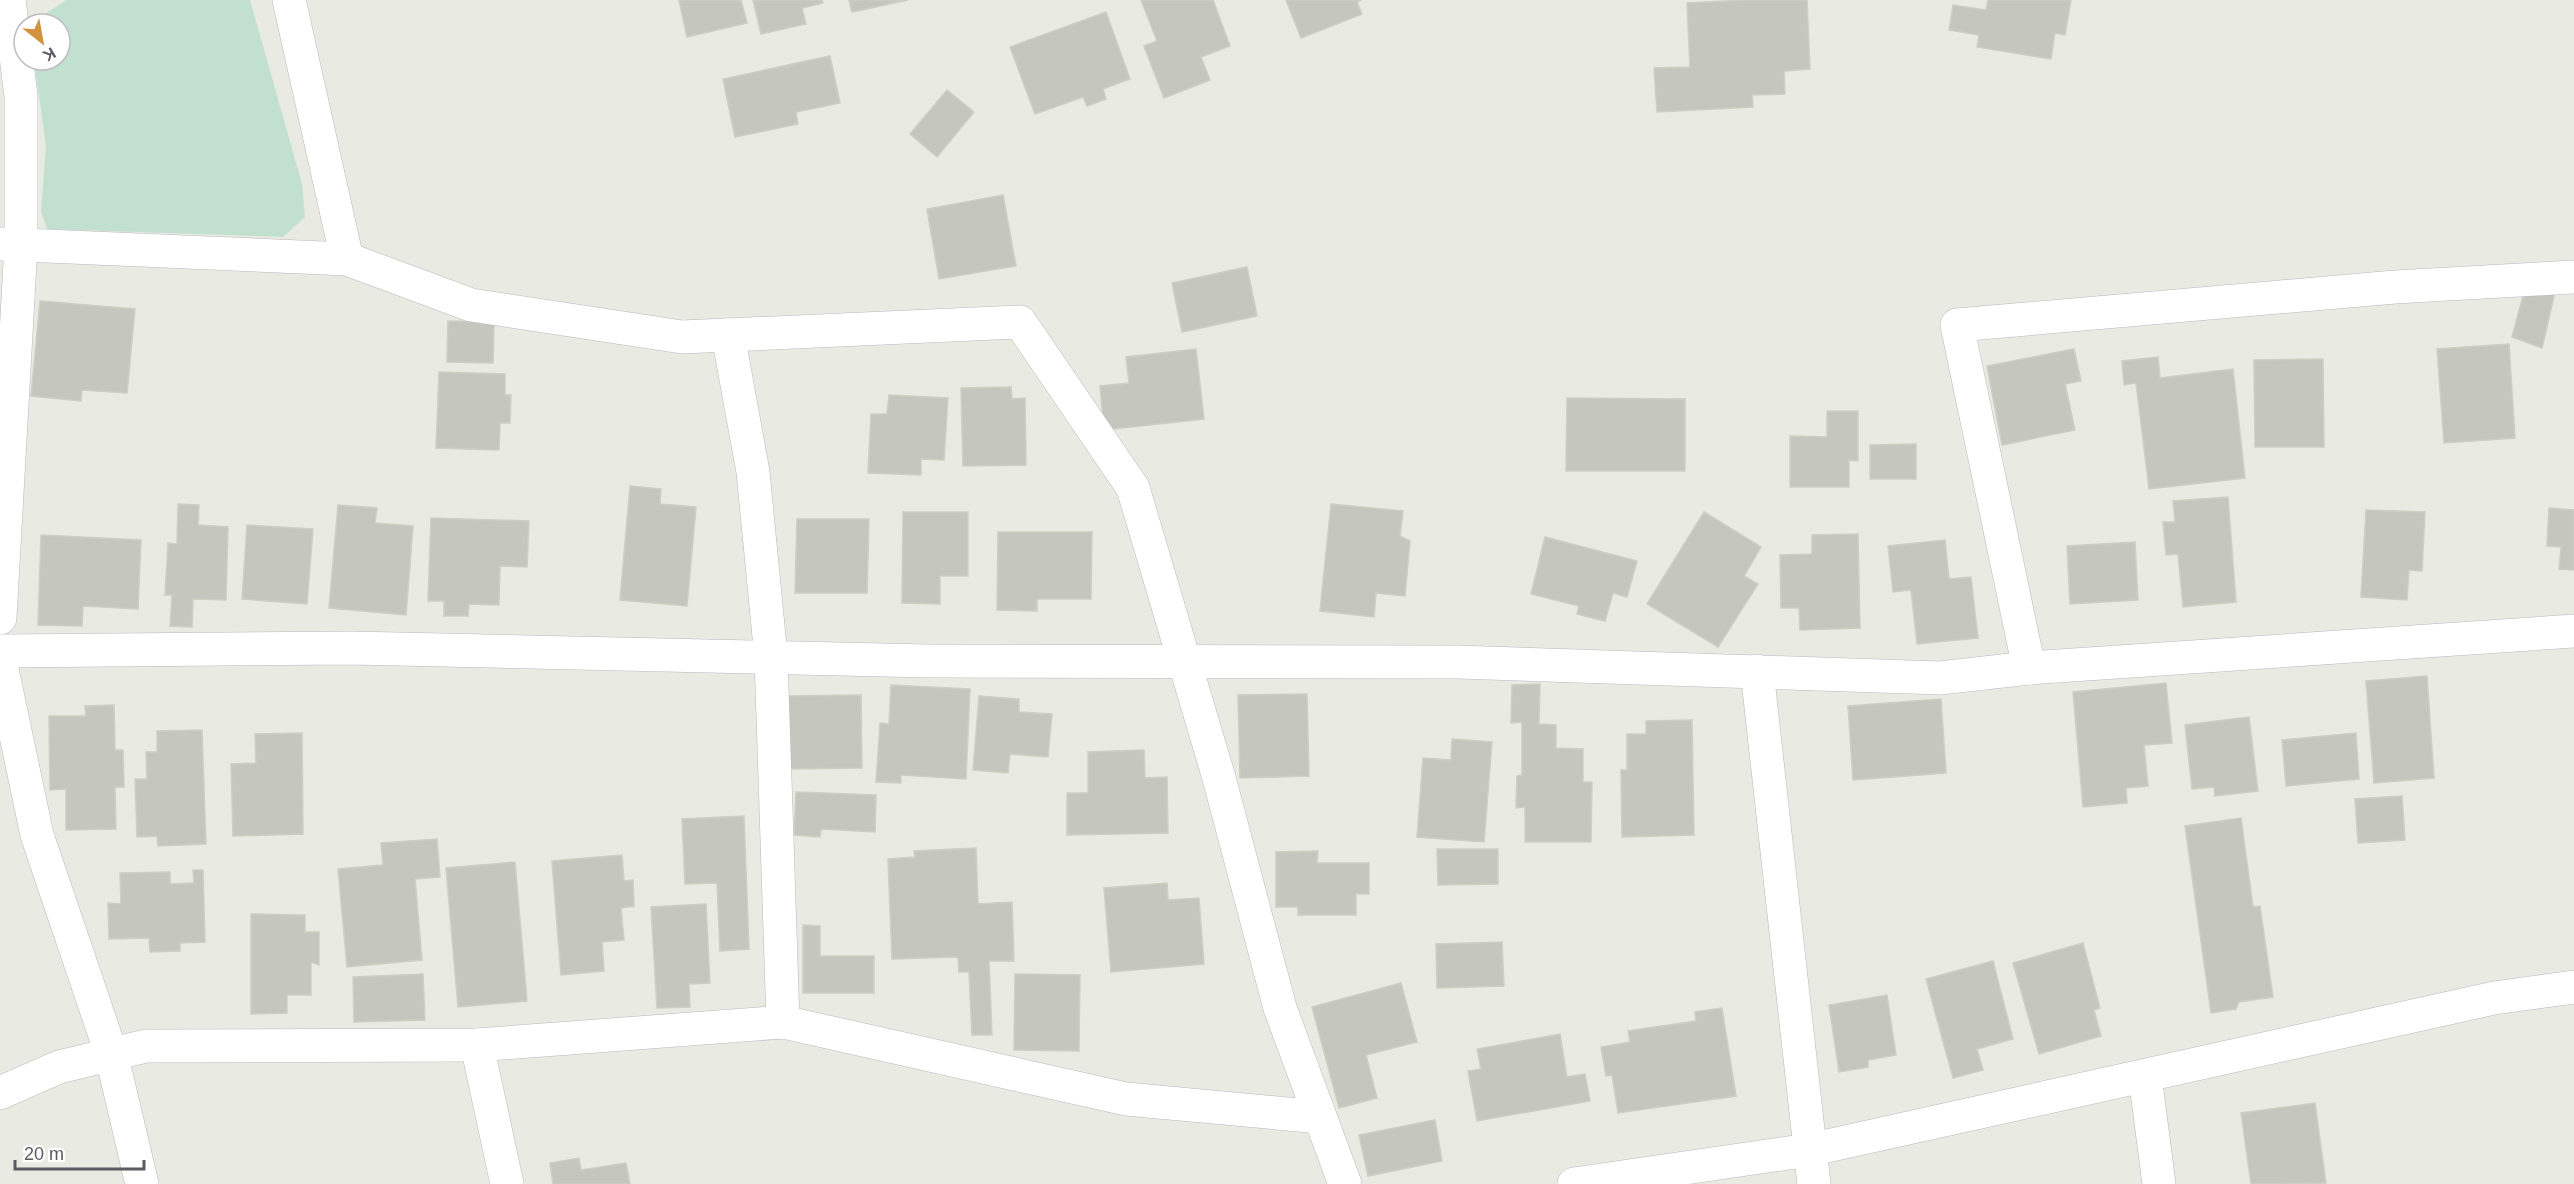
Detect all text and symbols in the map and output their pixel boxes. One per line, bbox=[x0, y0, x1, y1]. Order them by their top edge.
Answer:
north arrow bbox=[12, 12, 72, 72]
text: K bbox=[40, 44, 59, 65]
scale bar bbox=[15, 1133, 144, 1171]
text: 20 m bbox=[24, 1144, 64, 1164]

